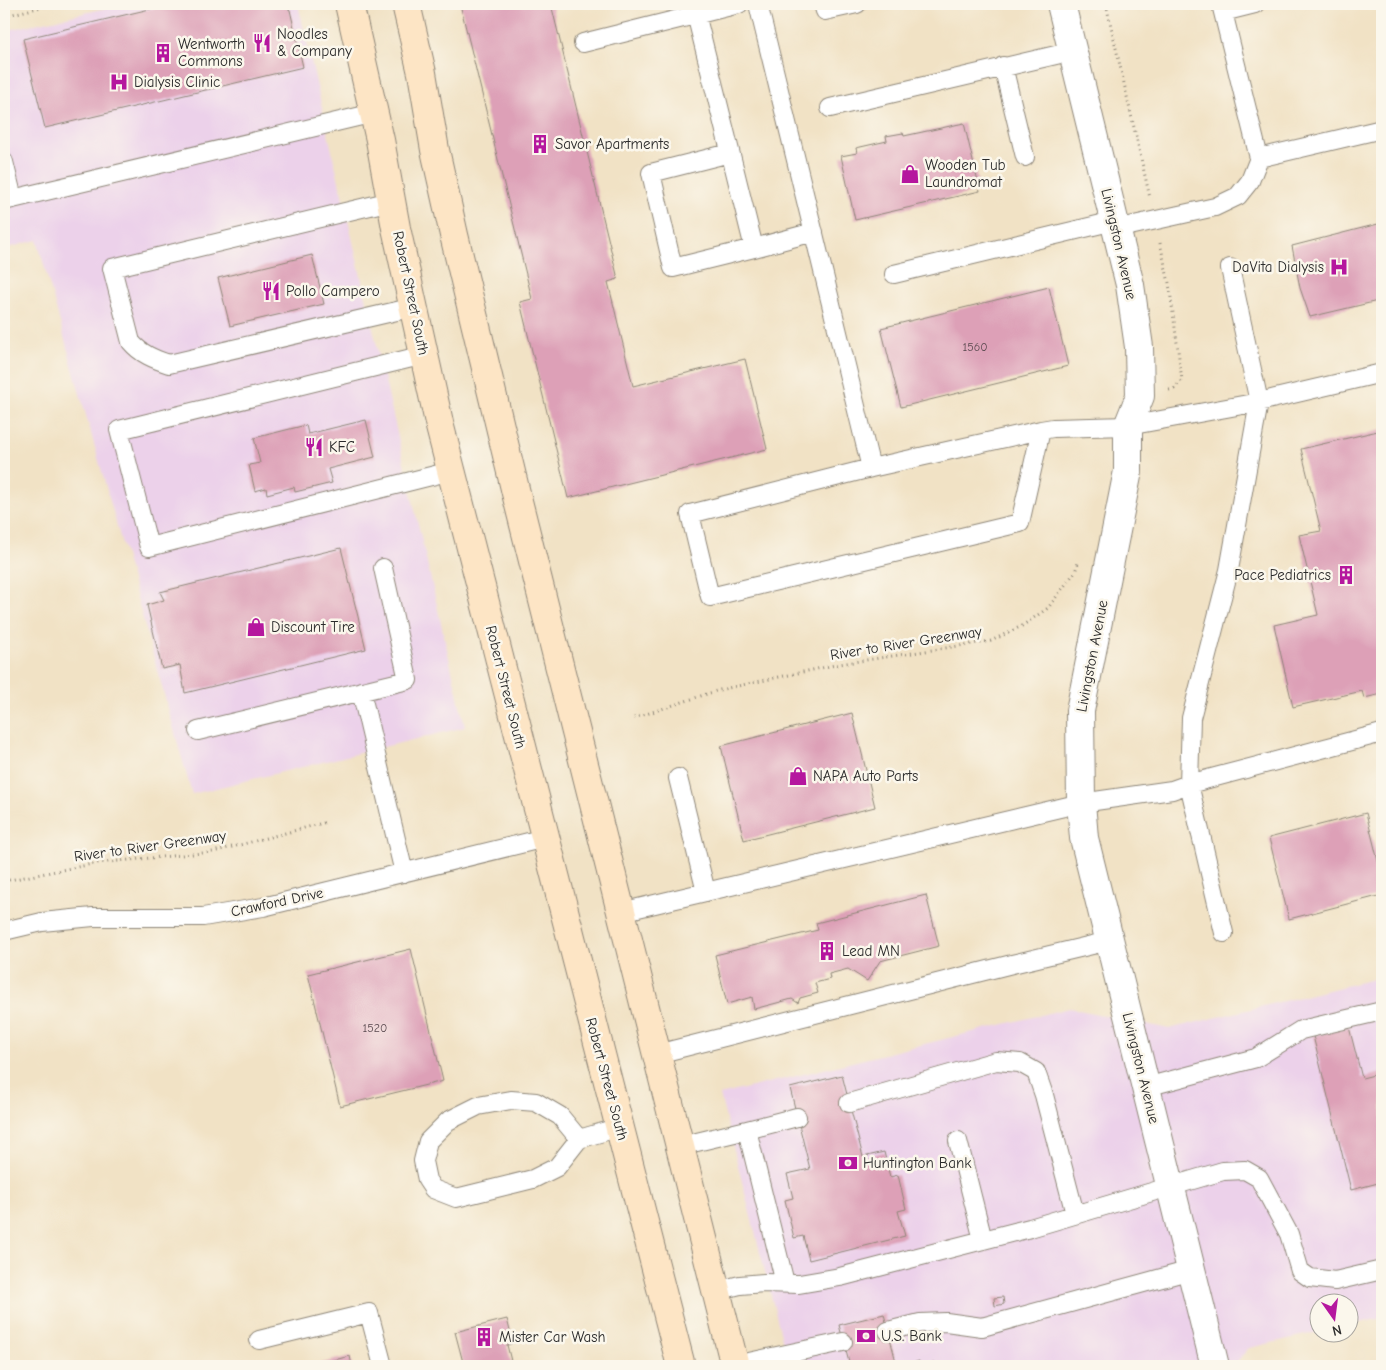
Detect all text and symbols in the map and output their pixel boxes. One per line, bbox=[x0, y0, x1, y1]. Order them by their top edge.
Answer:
place label: Noodles & Company bbox=[277, 25, 352, 60]
restaurant icon: Noodles & Company bbox=[251, 32, 273, 54]
place label: Wentworth Commons bbox=[178, 35, 245, 70]
building icon: Wentworth Commons bbox=[152, 42, 174, 64]
hospital icon: Dialysis Clinic bbox=[108, 71, 130, 93]
place label: Dialysis Clinic bbox=[134, 73, 220, 91]
building icon: Savor Apartments bbox=[529, 133, 551, 155]
place label: Savor Apartments bbox=[555, 135, 669, 153]
place label: Wooden Tub Laundromat bbox=[925, 156, 1006, 191]
shop icon: Wooden Tub Laundromat bbox=[899, 163, 921, 185]
street label: Livingston Avenue bbox=[1097, 187, 1141, 302]
street label: Robert Street South bbox=[389, 229, 433, 357]
hospital icon: DaVita Dialysis bbox=[1328, 256, 1350, 278]
place label: DaVita Dialysis bbox=[1232, 258, 1324, 276]
restaurant icon: Pollo Campero bbox=[260, 280, 282, 302]
place label: Pollo Campero bbox=[286, 282, 380, 300]
house number: 1560 bbox=[962, 340, 988, 354]
restaurant icon: KFC bbox=[303, 436, 325, 458]
place label: KFC bbox=[329, 438, 355, 456]
building icon: Pace Pediatrics bbox=[1335, 564, 1357, 586]
place label: Pace Pediatrics bbox=[1234, 566, 1331, 584]
street label: Livingston Avenue bbox=[1072, 598, 1112, 714]
shop icon: Discount Tire bbox=[245, 616, 267, 638]
place label: Discount Tire bbox=[271, 618, 355, 636]
street label: River to River Greenway bbox=[829, 622, 983, 664]
street label: Robert Street South bbox=[482, 624, 530, 750]
shop icon: NAPA Auto Parts bbox=[787, 765, 809, 787]
place label: NAPA Auto Parts bbox=[813, 767, 918, 785]
street label: River to River Greenway bbox=[73, 826, 227, 866]
street label: Crawford Drive bbox=[229, 883, 325, 921]
building icon: Lead MN bbox=[816, 940, 838, 962]
place label: Lead MN bbox=[842, 942, 900, 960]
street label: Livingston Avenue bbox=[1118, 1011, 1164, 1126]
street label: Robert Street South bbox=[582, 1016, 632, 1142]
house number: 1520 bbox=[363, 1021, 387, 1035]
bank icon: Huntington Bank bbox=[837, 1152, 859, 1174]
place label: Huntington Bank bbox=[863, 1154, 972, 1172]
north arrow bbox=[1308, 1292, 1358, 1342]
text: N bbox=[1331, 1321, 1344, 1339]
bank icon: U.S. Bank bbox=[855, 1325, 877, 1347]
building icon: Mister Car Wash bbox=[473, 1326, 495, 1348]
place label: U.S. Bank bbox=[881, 1327, 943, 1345]
place label: Mister Car Wash bbox=[499, 1328, 605, 1346]

